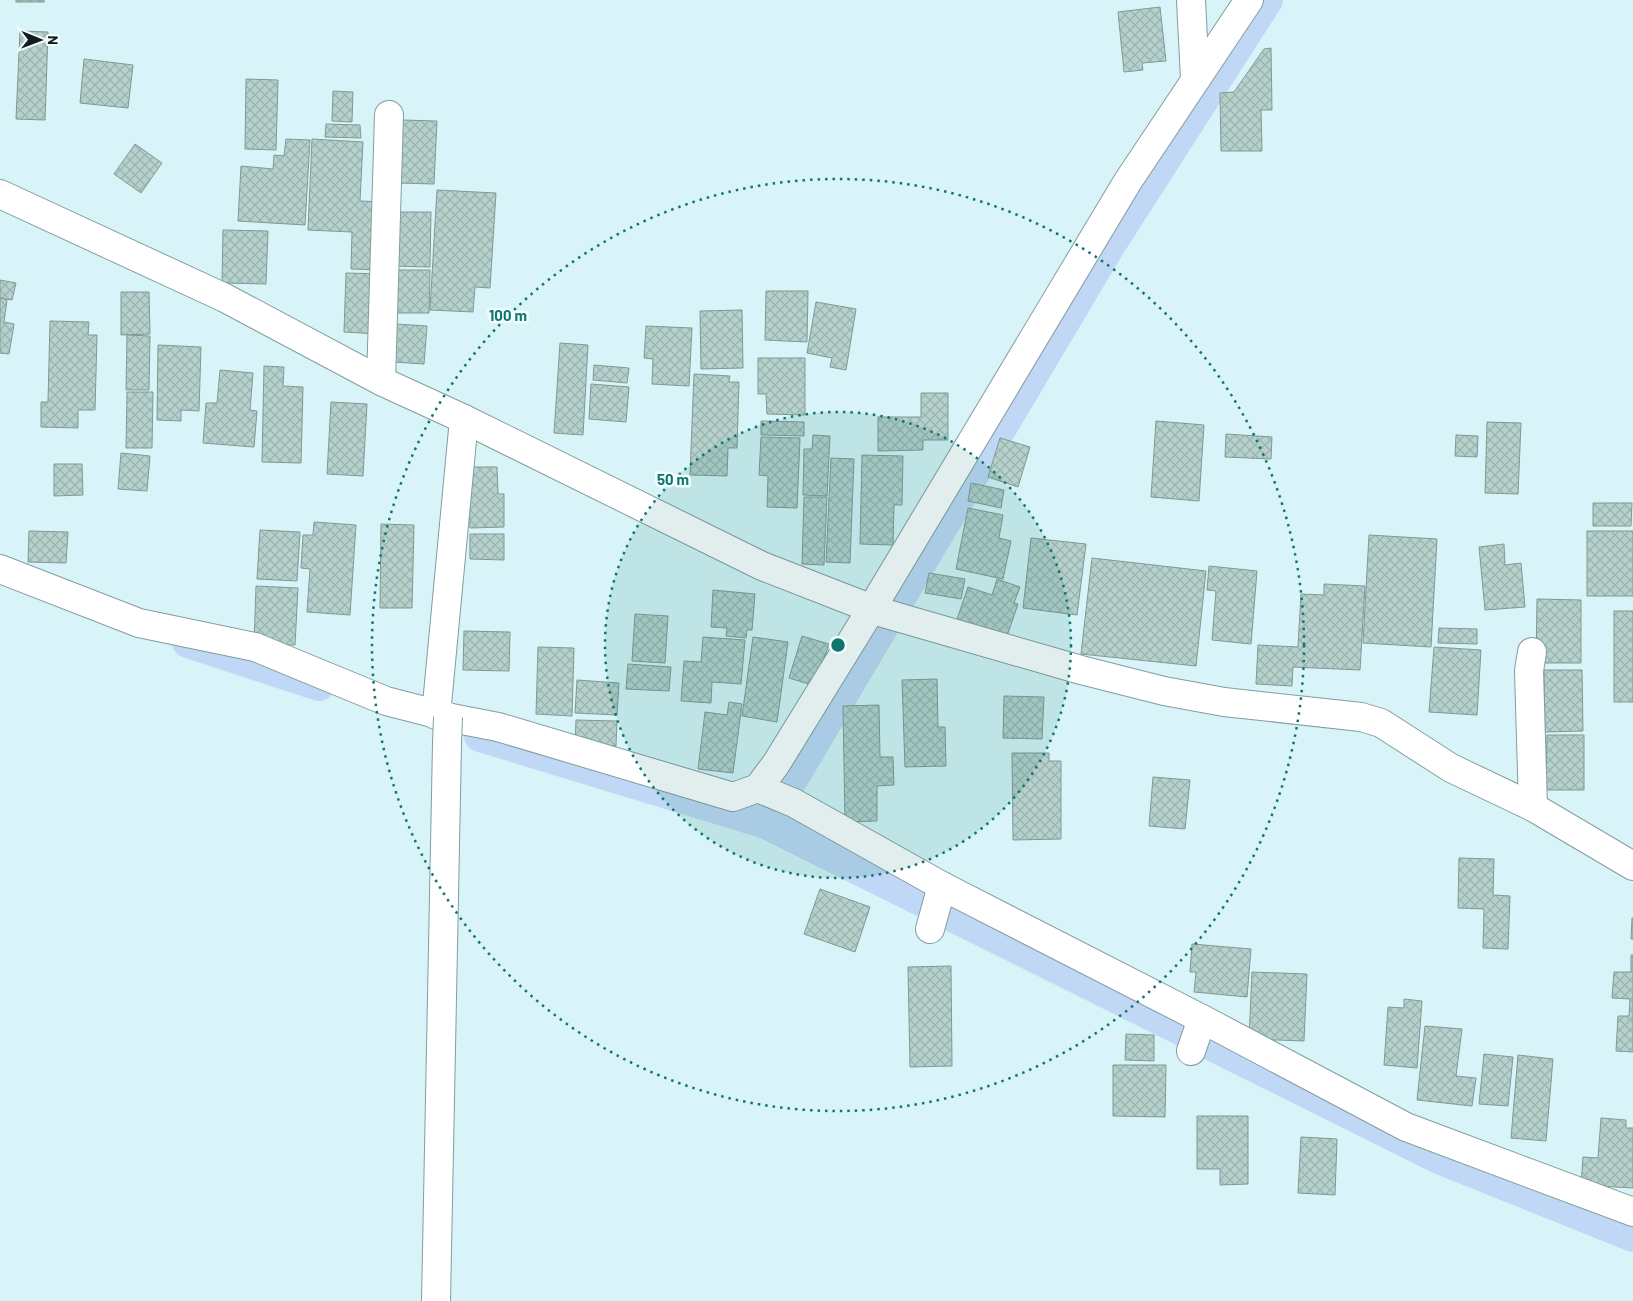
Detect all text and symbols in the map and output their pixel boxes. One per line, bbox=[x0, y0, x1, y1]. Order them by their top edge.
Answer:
north arrow bbox=[15, 15, 65, 65]
text: N bbox=[45, 35, 62, 45]
text: 100 m bbox=[489, 306, 527, 324]
text: 50 m bbox=[657, 470, 689, 488]
centre of rings bbox=[829, 636, 847, 654]

